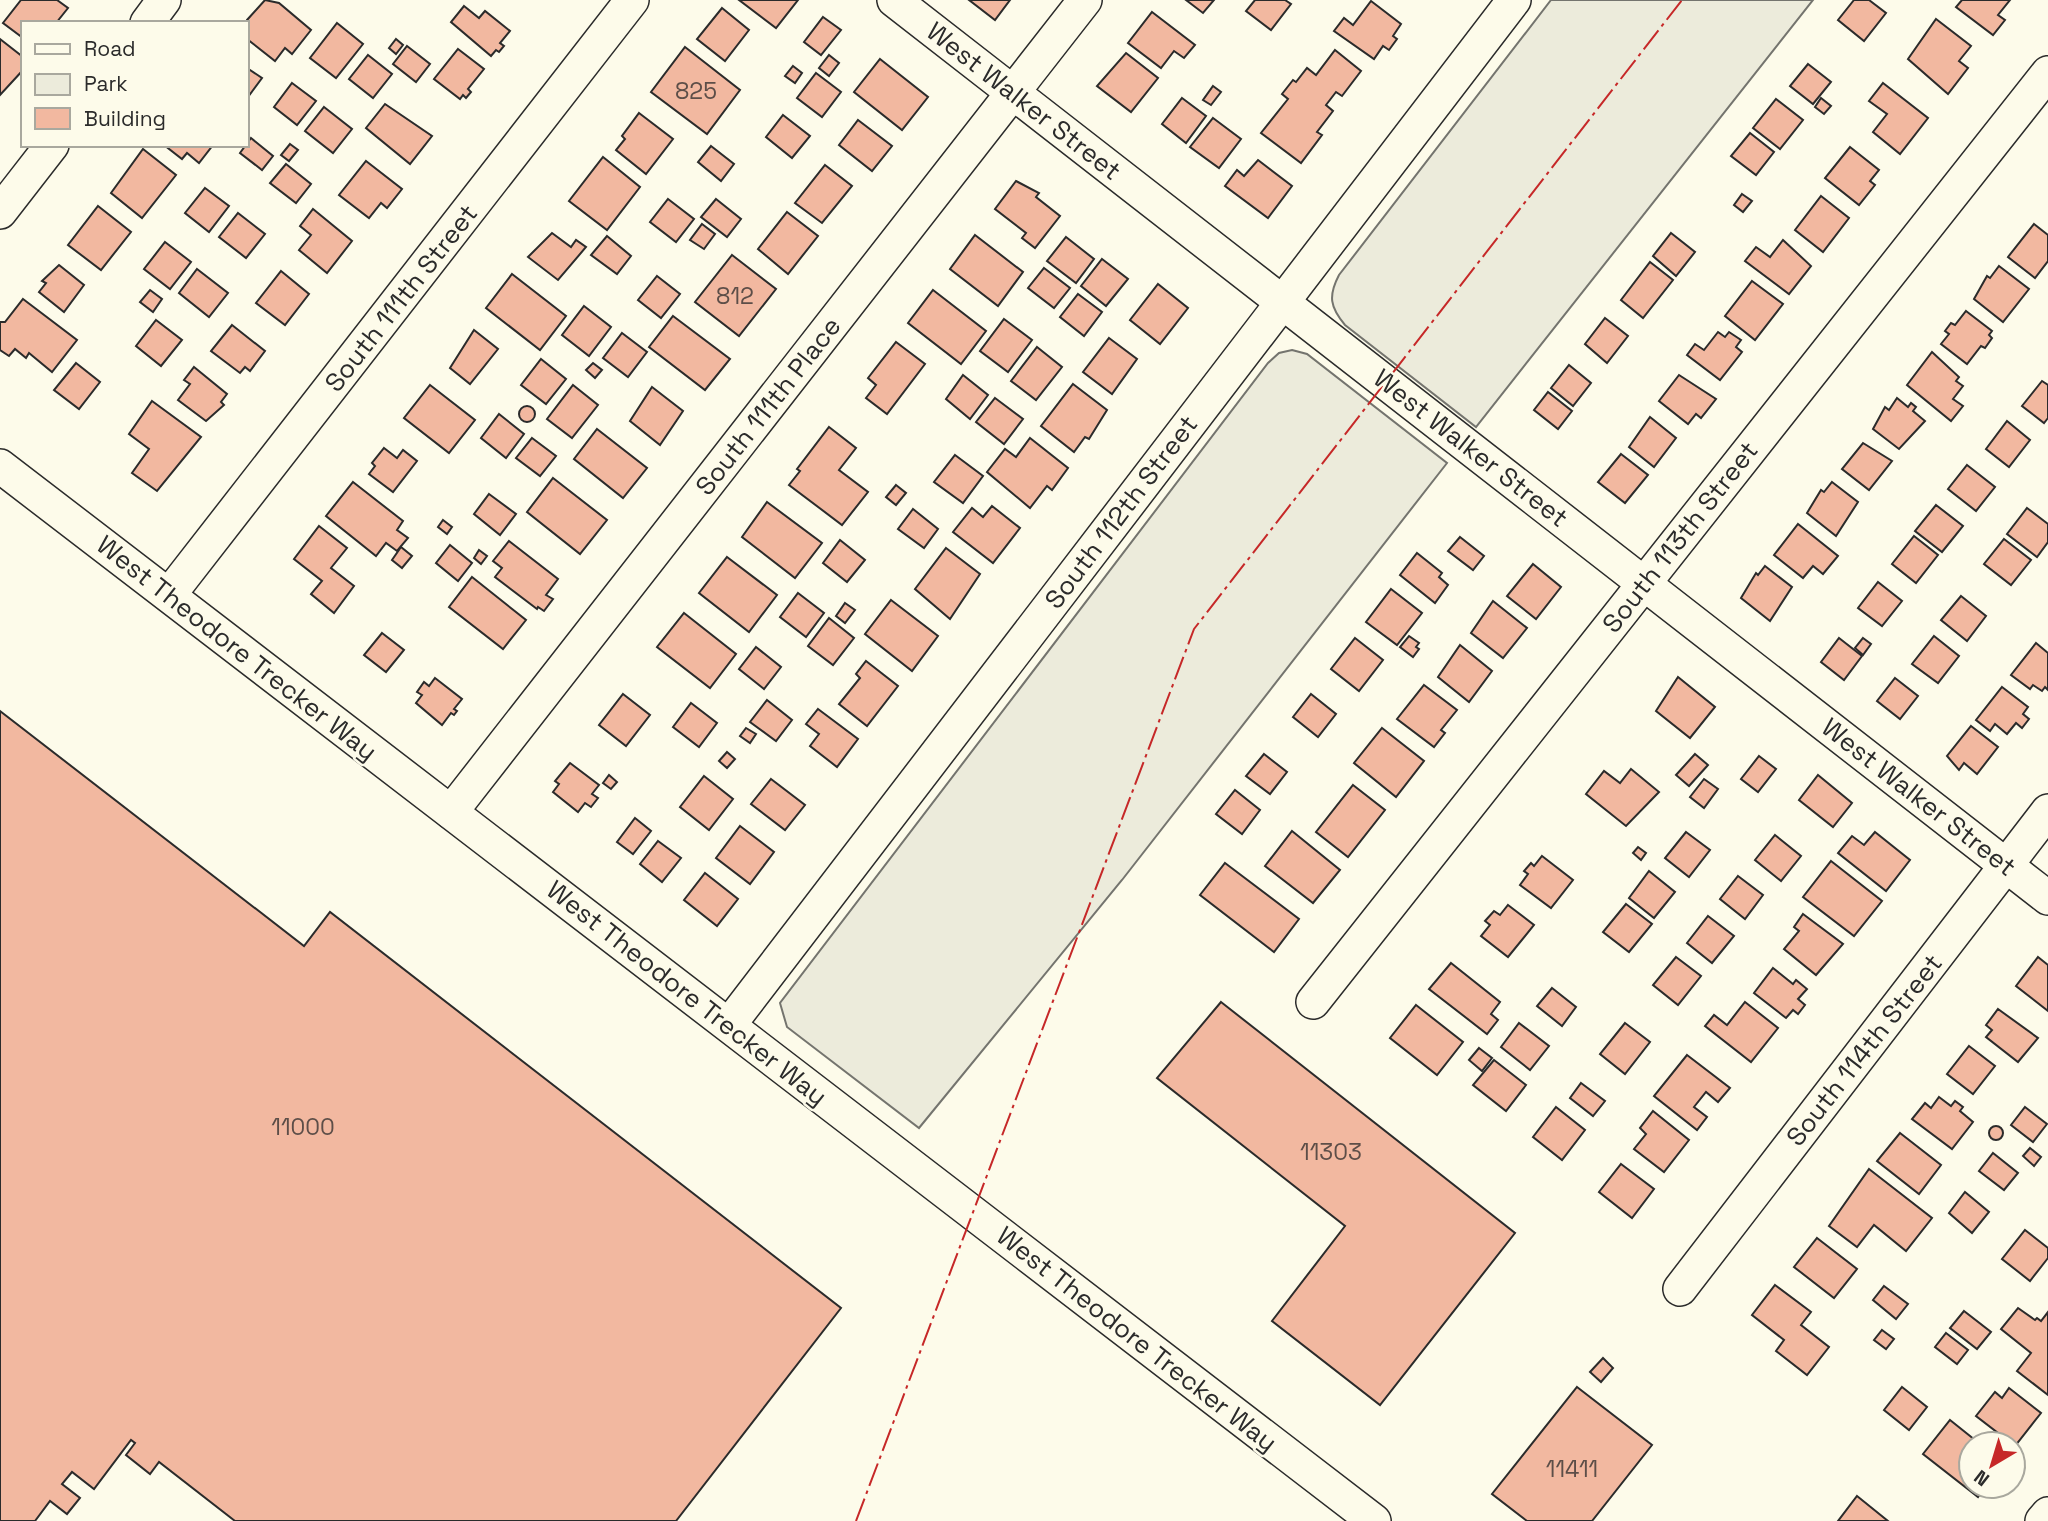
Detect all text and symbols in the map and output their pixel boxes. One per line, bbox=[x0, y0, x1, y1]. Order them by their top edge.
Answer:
street label: West Walker Street bbox=[920, 14, 1128, 188]
legend bbox=[21, 21, 248, 147]
text: Road bbox=[84, 35, 136, 62]
text: Park bbox=[84, 70, 128, 97]
house number: 825 bbox=[675, 76, 717, 106]
text: Building bbox=[84, 105, 166, 132]
street label: South 111th Street bbox=[317, 197, 485, 399]
house number: 812 bbox=[716, 281, 754, 311]
street label: South 111th Place bbox=[688, 310, 848, 502]
street label: West Walker Street bbox=[1367, 361, 1575, 535]
street label: South 112th Street bbox=[1037, 408, 1205, 616]
street label: South 113th Street bbox=[1595, 434, 1765, 640]
street label: West Theodore Trecker Way bbox=[90, 528, 384, 768]
street label: West Walker Street bbox=[1815, 710, 2023, 884]
street label: West Theodore Trecker Way bbox=[540, 873, 834, 1113]
street label: South 114th Street bbox=[1778, 947, 1950, 1153]
house number: 11000 bbox=[271, 1112, 335, 1142]
house number: 11303 bbox=[1300, 1137, 1362, 1167]
street label: West Theodore Trecker Way bbox=[990, 1219, 1284, 1459]
north arrow bbox=[1957, 1430, 2027, 1500]
house number: 11411 bbox=[1546, 1454, 1598, 1484]
text: N bbox=[1969, 1464, 1995, 1492]

